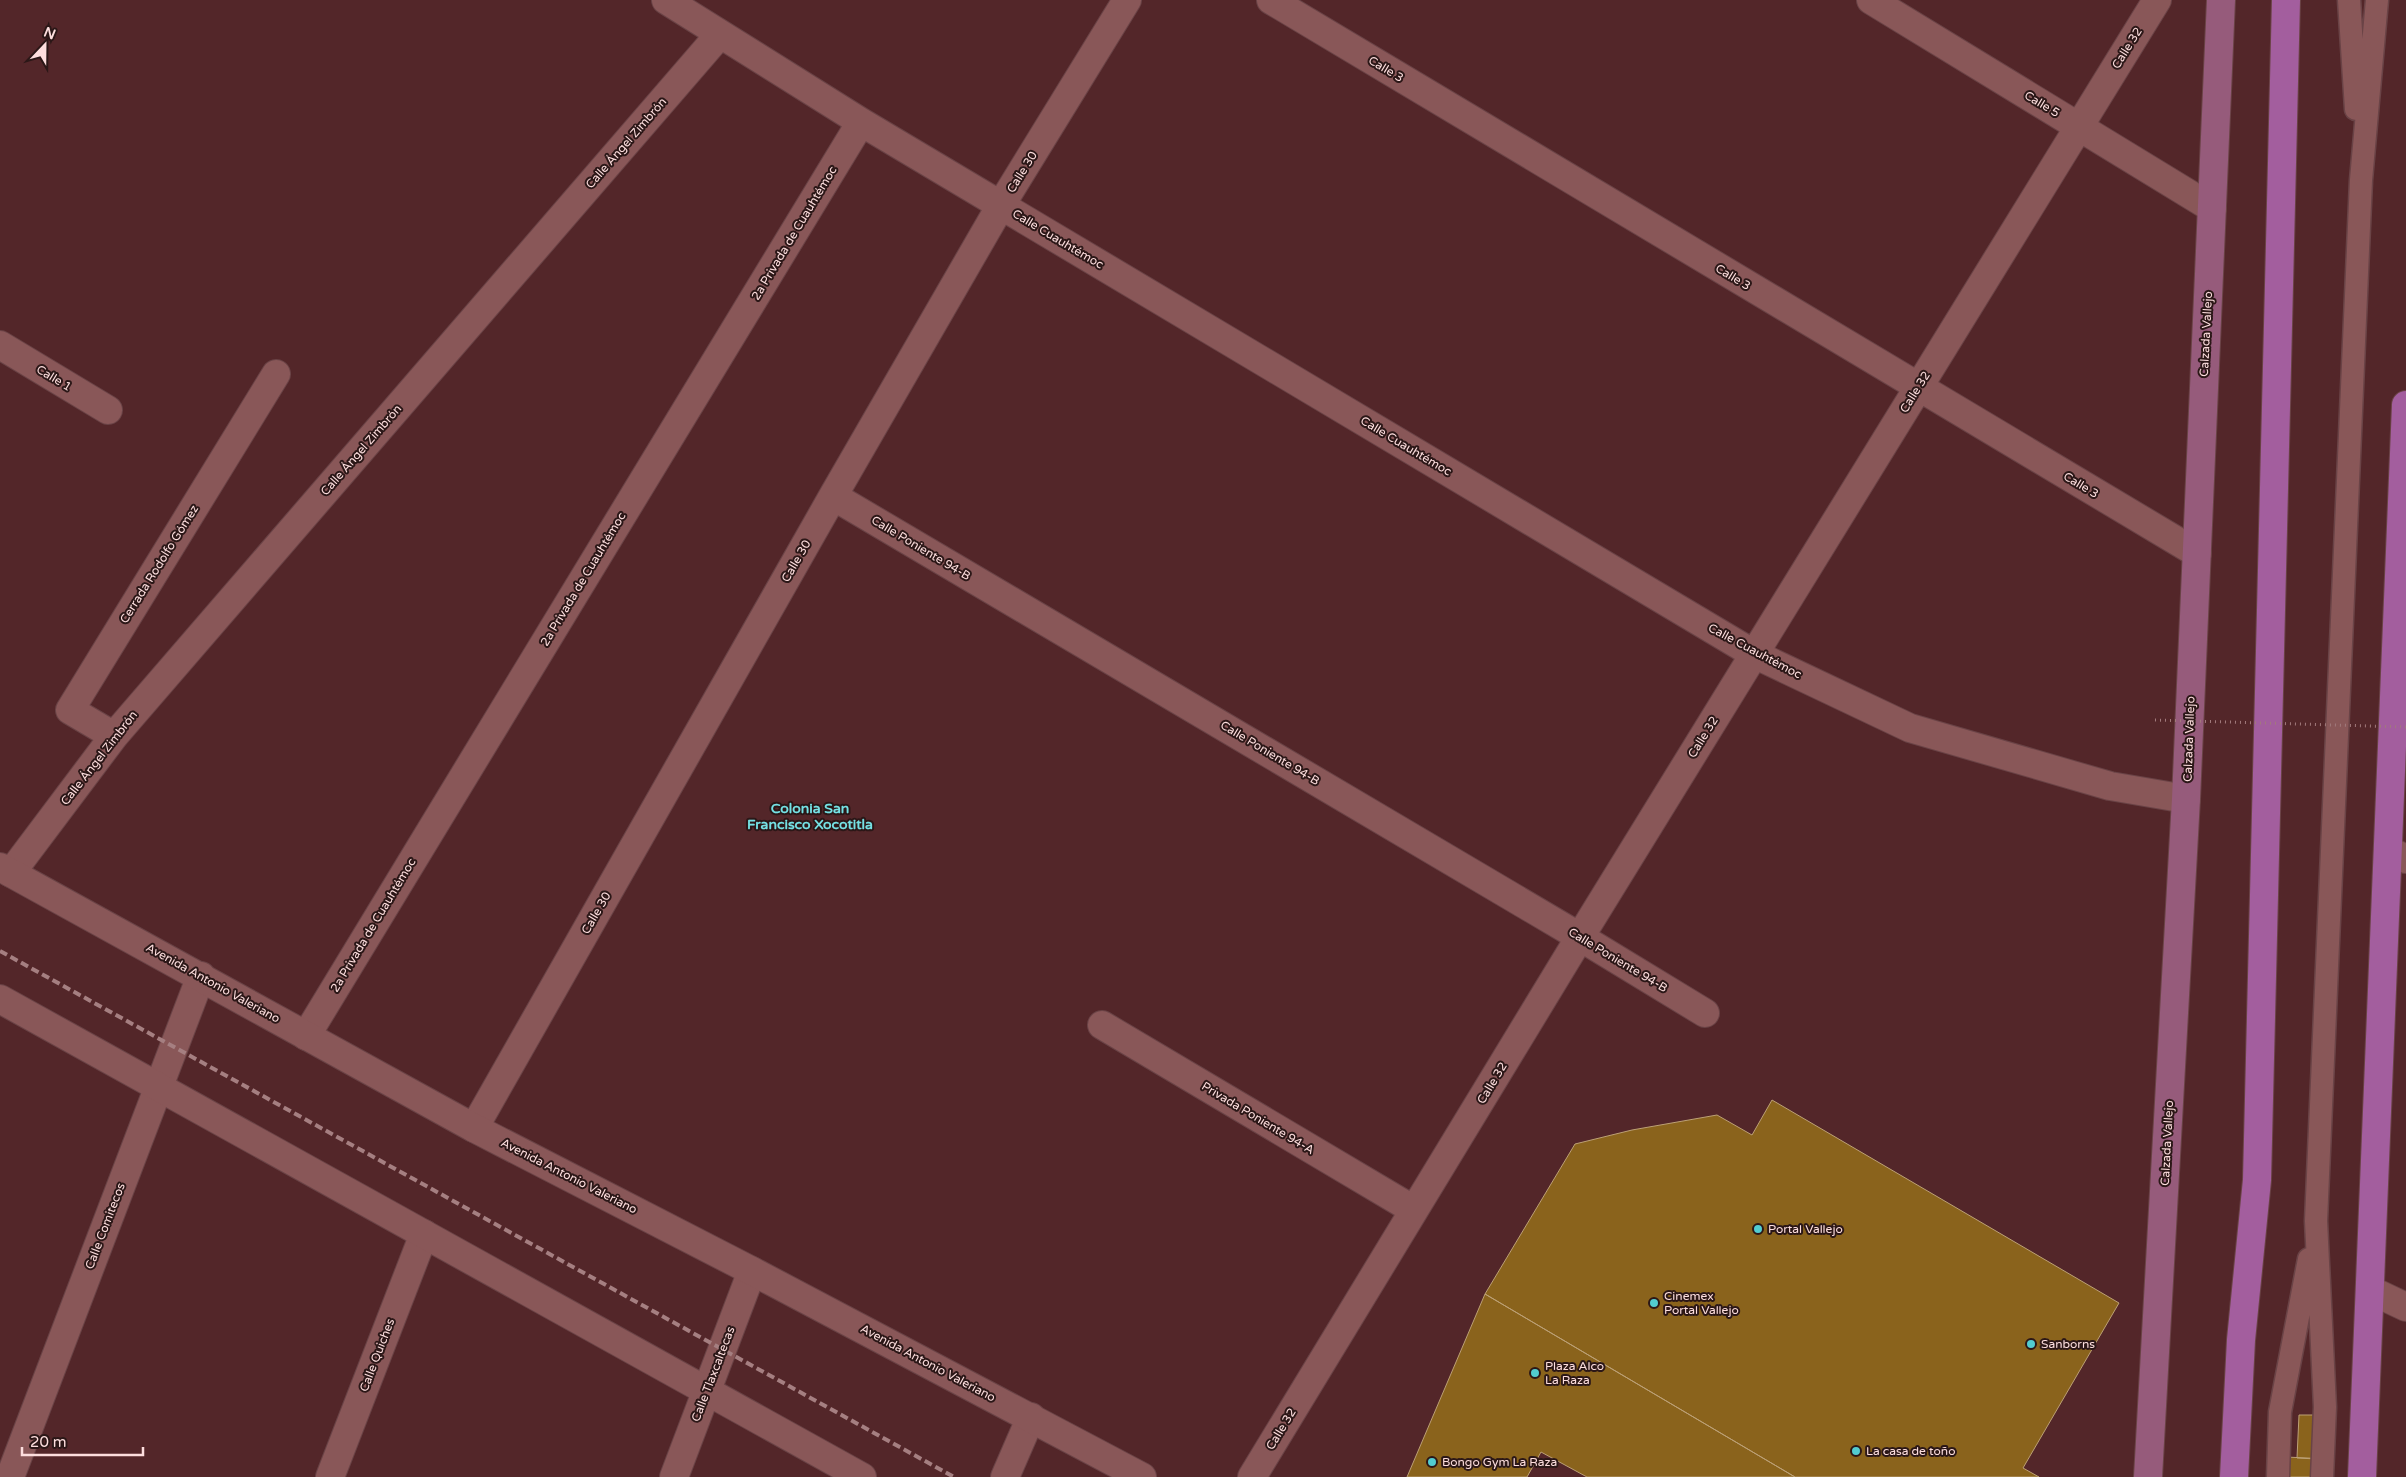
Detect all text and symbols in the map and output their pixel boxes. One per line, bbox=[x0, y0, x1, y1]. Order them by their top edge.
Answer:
north arrow bbox=[20, 20, 70, 70]
text: N bbox=[41, 23, 58, 43]
street label: Calle 32 bbox=[2109, 25, 2145, 71]
street label: Calle 3 bbox=[1366, 53, 1406, 85]
street label: Calle 5 bbox=[2022, 88, 2062, 120]
street label: Calle Ángel Zimbrón bbox=[583, 95, 669, 191]
street label: Calle 30 bbox=[1004, 148, 1040, 195]
street label: 2a Privada de Cuauhtémoc bbox=[748, 164, 840, 302]
street label: Calle Cuauhtémoc bbox=[1010, 206, 1106, 272]
street label: Calle 3 bbox=[1713, 261, 1753, 293]
street label: Calzada Vallejo bbox=[2197, 291, 2215, 377]
street label: Calle 1 bbox=[34, 362, 74, 394]
street label: Calle 32 bbox=[1897, 369, 1933, 415]
street label: Calle Ángel Zimbrón bbox=[318, 402, 404, 498]
street label: Calle Cuauhtémoc bbox=[1358, 413, 1454, 479]
street label: Calle 3 bbox=[2061, 469, 2101, 501]
street label: Cerrada Rodolfo Gómez bbox=[117, 502, 201, 626]
street label: 2a Privada de Cuauhtémoc bbox=[537, 510, 629, 648]
street label: Calle Poniente 94-B bbox=[869, 513, 973, 583]
street label: Calle 30 bbox=[778, 537, 814, 584]
street label: Calle Cuauhtémoc bbox=[1706, 620, 1804, 682]
street label: Calzada Vallejo bbox=[2181, 696, 2197, 782]
street label: Calle Ángel Zimbrón bbox=[58, 708, 140, 808]
street label: Calle 32 bbox=[1685, 714, 1721, 760]
street label: Calle Poniente 94-B bbox=[1218, 718, 1322, 788]
district label: Colonia San Francisco Xocotitla bbox=[747, 800, 873, 833]
street label: 2a Privada de Cuauhtémoc bbox=[327, 856, 419, 994]
street label: Calle 30 bbox=[578, 889, 614, 936]
street label: Calle Poniente 94-B bbox=[1566, 925, 1670, 995]
street label: Avenida Antonio Valeriano bbox=[144, 940, 282, 1026]
street label: Calle 32 bbox=[1474, 1060, 1510, 1106]
street label: Privada Poniente 94-A bbox=[1199, 1079, 1317, 1157]
street label: Calzada Vallejo bbox=[2158, 1100, 2176, 1186]
street label: Avenida Antonio Valeriano bbox=[499, 1135, 639, 1217]
street label: Calle Comitecos bbox=[82, 1181, 128, 1271]
place label: Portal Vallejo bbox=[1768, 1222, 1843, 1236]
marker: Portal Vallejo bbox=[1752, 1223, 1764, 1235]
place label: Cinemex Portal Vallejo bbox=[1664, 1289, 1739, 1317]
marker: Cinemex Portal Vallejo bbox=[1648, 1297, 1660, 1309]
street label: Calle Quiches bbox=[357, 1316, 397, 1394]
street label: Avenida Antonio Valeriano bbox=[858, 1321, 998, 1405]
street label: Calle Tlaxcaltecas bbox=[688, 1324, 738, 1423]
place label: Sanborns bbox=[2041, 1337, 2095, 1351]
marker: Sanborns bbox=[2025, 1338, 2037, 1350]
place label: Plaza Alco La Raza bbox=[1545, 1359, 1604, 1387]
marker: Plaza Alco La Raza bbox=[1529, 1367, 1541, 1379]
street label: Calle 32 bbox=[1263, 1406, 1299, 1452]
scale bar bbox=[22, 1424, 144, 1456]
text: 20 m bbox=[30, 1433, 67, 1451]
place label: La casa de toño bbox=[1866, 1444, 1955, 1458]
marker: La casa de toño bbox=[1850, 1445, 1862, 1457]
place label: Bongo Gym La Raza bbox=[1442, 1455, 1557, 1469]
marker: Bongo Gym La Raza bbox=[1426, 1456, 1438, 1468]

